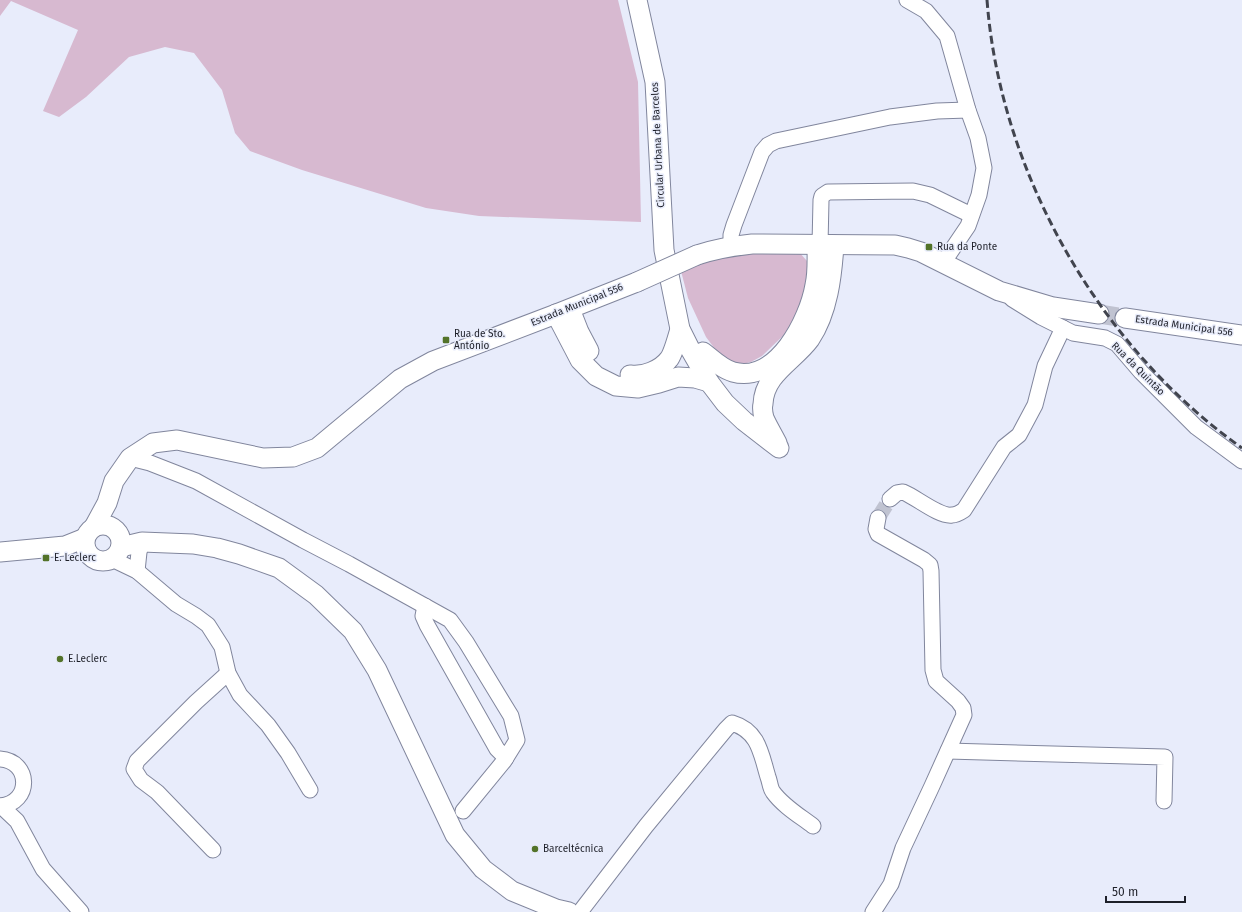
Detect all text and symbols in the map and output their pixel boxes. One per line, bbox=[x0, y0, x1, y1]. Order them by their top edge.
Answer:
street label: Circular Urbana de Barcelos bbox=[649, 82, 667, 208]
place label: Rua da Ponte bbox=[937, 241, 997, 253]
marker: Rua da Ponte bbox=[924, 242, 934, 252]
street label: Estrada Municipal 556 bbox=[529, 281, 625, 329]
street label: Estrada Municipal 556 bbox=[1134, 313, 1234, 339]
place label: Rua de Sto. António bbox=[454, 328, 505, 352]
marker: Rua de Sto. António bbox=[441, 335, 451, 345]
street label: Rua da Quintão bbox=[1109, 340, 1167, 398]
place label: E. Leclerc bbox=[54, 552, 96, 564]
marker: E. Leclerc bbox=[41, 553, 51, 563]
place label: E.Leclerc bbox=[68, 653, 108, 665]
marker: E.Leclerc bbox=[55, 654, 65, 664]
place label: Barceltécnica bbox=[543, 843, 604, 855]
marker: Barceltécnica bbox=[530, 844, 540, 854]
scale bar bbox=[1106, 878, 1185, 904]
text: 50 m bbox=[1112, 885, 1138, 899]

